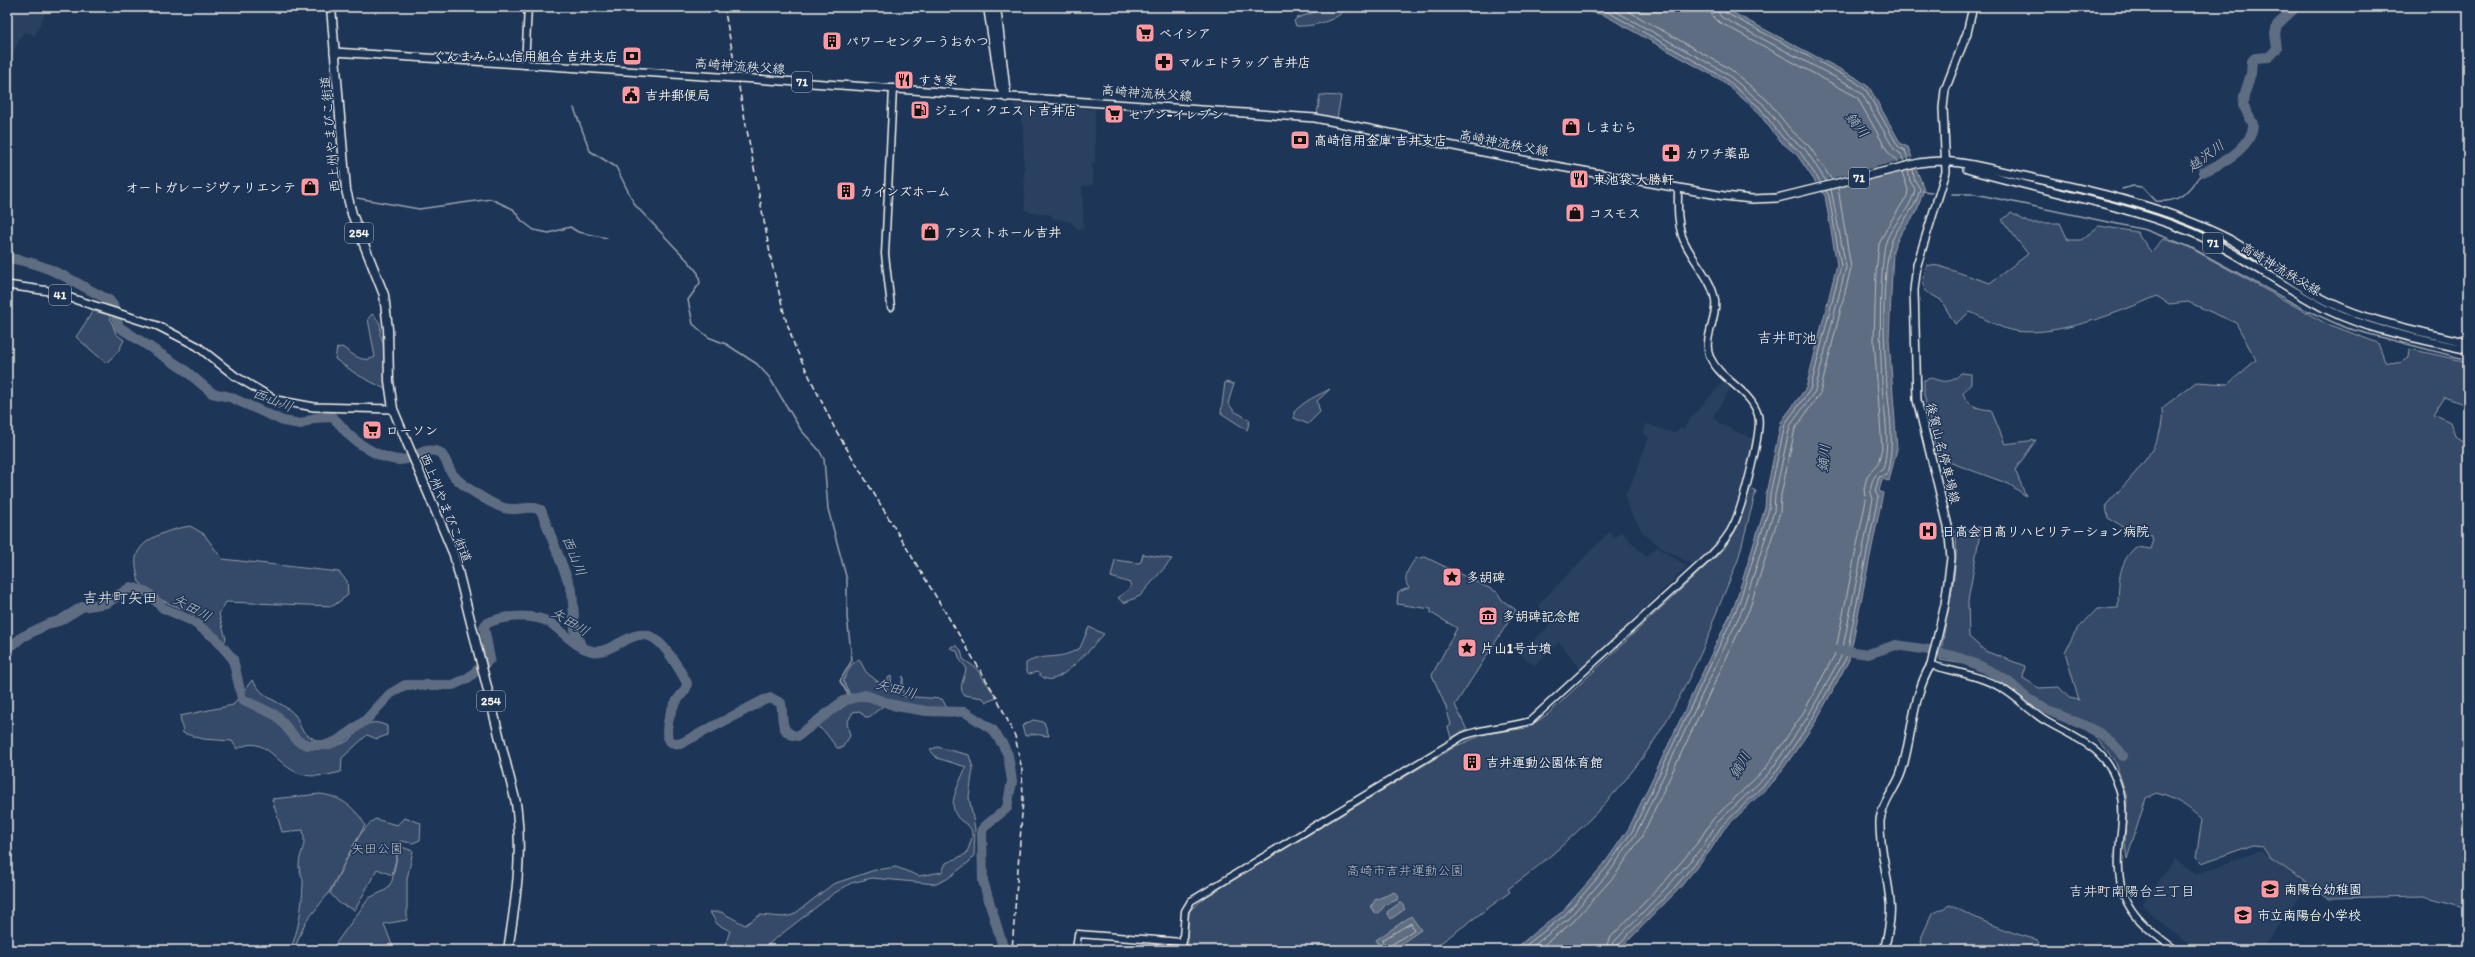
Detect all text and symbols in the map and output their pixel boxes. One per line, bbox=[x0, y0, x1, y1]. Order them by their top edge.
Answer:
supermarket icon: ベイシア bbox=[1134, 22, 1156, 44]
place label: ベイシア bbox=[1159, 26, 1211, 41]
building icon: パワーセンターうおかつ bbox=[821, 30, 843, 52]
place label: パワーセンターうおかつ bbox=[846, 34, 989, 49]
bank icon: ぐんまみらい信用組合 吉井支店 bbox=[621, 45, 643, 67]
place label: ぐんまみらい信用組合 吉井支店 bbox=[433, 49, 618, 64]
pharmacy icon: マルエドラッグ 吉井店 bbox=[1153, 51, 1175, 73]
street label: 高崎神流秩父線 bbox=[694, 55, 787, 77]
place label: マルエドラッグ 吉井店 bbox=[1178, 55, 1311, 70]
restaurant icon: すき家 bbox=[893, 69, 915, 91]
road number: 71 bbox=[792, 72, 812, 92]
place label: すき家 bbox=[918, 73, 957, 88]
street label: 西上州やまびこ街道 bbox=[317, 75, 343, 193]
street label: 高崎神流秩父線 bbox=[1101, 82, 1194, 104]
public building icon: 吉井郵便局 bbox=[620, 84, 642, 106]
place label: 吉井郵便局 bbox=[645, 88, 710, 103]
fuel station icon: ジェイ・クエスト吉井店 bbox=[909, 99, 931, 121]
place label: ジェイ・クエスト吉井店 bbox=[934, 103, 1077, 118]
supermarket icon: セブン-イレブン bbox=[1103, 103, 1125, 125]
place label: セブン-イレブン bbox=[1128, 107, 1224, 122]
water label: 鏑川 bbox=[1842, 109, 1872, 141]
shop icon: しまむら bbox=[1560, 116, 1582, 138]
place label: しまむら bbox=[1585, 120, 1637, 135]
street label: 高崎神流秩父線 bbox=[1458, 127, 1551, 159]
bank icon: 高崎信用金庫 吉井支店 bbox=[1289, 129, 1311, 151]
place label: 高崎信用金庫 吉井支店 bbox=[1314, 133, 1447, 148]
water label: 越沢川 bbox=[2183, 137, 2228, 176]
pharmacy icon: カワチ薬品 bbox=[1660, 142, 1682, 164]
place label: カワチ薬品 bbox=[1685, 146, 1750, 161]
restaurant icon: 東池袋 大勝軒 bbox=[1568, 168, 1590, 190]
road number: 71 bbox=[1849, 168, 1869, 188]
place label: 東池袋 大勝軒 bbox=[1593, 172, 1674, 187]
shop icon: オートガレージヴァリエンテ bbox=[299, 176, 321, 198]
place label: オートガレージヴァリエンテ bbox=[125, 180, 296, 195]
building icon: カインズホーム bbox=[835, 180, 857, 202]
place label: カインズホーム bbox=[860, 184, 950, 199]
shop icon: コスモス bbox=[1564, 202, 1586, 224]
place label: コスモス bbox=[1589, 206, 1640, 221]
shop icon: アシストホール吉井 bbox=[919, 221, 941, 243]
road number: 254 bbox=[345, 223, 373, 243]
place label: アシストホール吉井 bbox=[944, 225, 1061, 240]
road number: 71 bbox=[2203, 233, 2223, 253]
street label: 高崎神流秩父線 bbox=[2238, 239, 2325, 299]
road number: 41 bbox=[49, 285, 71, 305]
district label: 吉井町池 bbox=[1757, 329, 1817, 347]
water label: 西山川 bbox=[250, 385, 296, 415]
street label: 後賀山名停車場線 bbox=[1923, 401, 1963, 506]
supermarket icon: ローソン bbox=[361, 419, 383, 441]
place label: ローソン bbox=[386, 423, 438, 438]
water label: 鏑川 bbox=[1814, 443, 1834, 473]
street label: 西上州やまびこ街道 bbox=[417, 451, 475, 565]
hospital icon: 日高会日高リハビリテーション病院 bbox=[1917, 520, 1939, 542]
place label: 日高会日高リハビリテーション病院 bbox=[1942, 524, 2149, 539]
water label: 西山川 bbox=[558, 533, 590, 579]
place icon: 多胡碑 bbox=[1441, 566, 1463, 588]
place label: 多胡碑 bbox=[1466, 570, 1505, 585]
district label: 吉井町矢田 bbox=[82, 589, 158, 607]
water label: 矢田川 bbox=[170, 590, 214, 626]
water label: 矢田川 bbox=[548, 604, 592, 640]
museum icon: 多胡碑記念館 bbox=[1477, 605, 1499, 627]
place label: 多胡碑記念館 bbox=[1502, 609, 1580, 624]
place icon: 片山1号古墳 bbox=[1456, 637, 1478, 659]
place label: 片山1号古墳 bbox=[1481, 641, 1552, 656]
water label: 矢田川 bbox=[874, 675, 918, 703]
road number: 254 bbox=[477, 691, 505, 711]
water label: 鏑川 bbox=[1726, 749, 1754, 781]
building icon: 吉井運動公園体育館 bbox=[1461, 751, 1483, 773]
place label: 吉井運動公園体育館 bbox=[1486, 755, 1603, 770]
park label: 矢田公園 bbox=[351, 841, 403, 856]
park label: 高崎市吉井運動公園 bbox=[1346, 863, 1464, 878]
school or university icon: 南陽台幼稚園 bbox=[2259, 878, 2281, 900]
place label: 南陽台幼稚園 bbox=[2284, 882, 2362, 897]
district label: 吉井町南陽台三丁目 bbox=[2069, 883, 2195, 900]
school or university icon: 市立南陽台小学校 bbox=[2232, 904, 2254, 926]
place label: 市立南陽台小学校 bbox=[2257, 908, 2361, 923]

